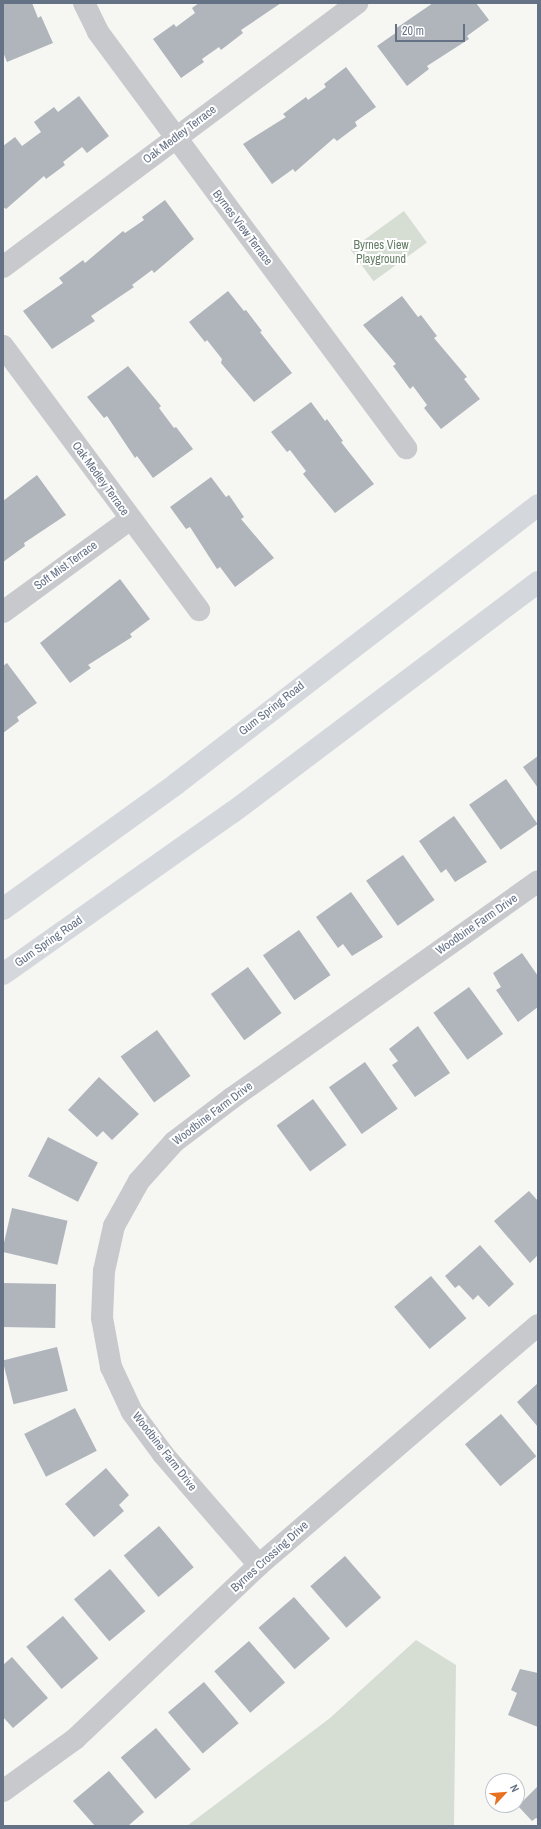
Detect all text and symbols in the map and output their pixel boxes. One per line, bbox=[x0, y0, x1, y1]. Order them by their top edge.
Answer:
scale bar bbox=[397, 16, 467, 42]
text: 20 m bbox=[402, 23, 424, 39]
street label: Oak Medley Terrace bbox=[141, 103, 219, 167]
street label: Byrnes View Terrace bbox=[209, 187, 275, 269]
park label: Byrnes View Playground bbox=[353, 239, 409, 267]
street label: Oak Medley Terrace bbox=[68, 439, 132, 519]
street label: Soft Mist Terrace bbox=[32, 538, 100, 594]
street label: Gum Spring Road bbox=[236, 679, 308, 739]
street label: Woodbine Farm Drive bbox=[433, 892, 521, 958]
street label: Gum Spring Road bbox=[12, 913, 86, 971]
street label: Woodbine Farm Drive bbox=[170, 1079, 256, 1149]
street label: Woodbine Farm Drive bbox=[129, 1410, 199, 1494]
street label: Byrnes Crossing Drive bbox=[228, 1519, 312, 1595]
north arrow bbox=[485, 1773, 525, 1813]
text: N bbox=[507, 1782, 523, 1794]

